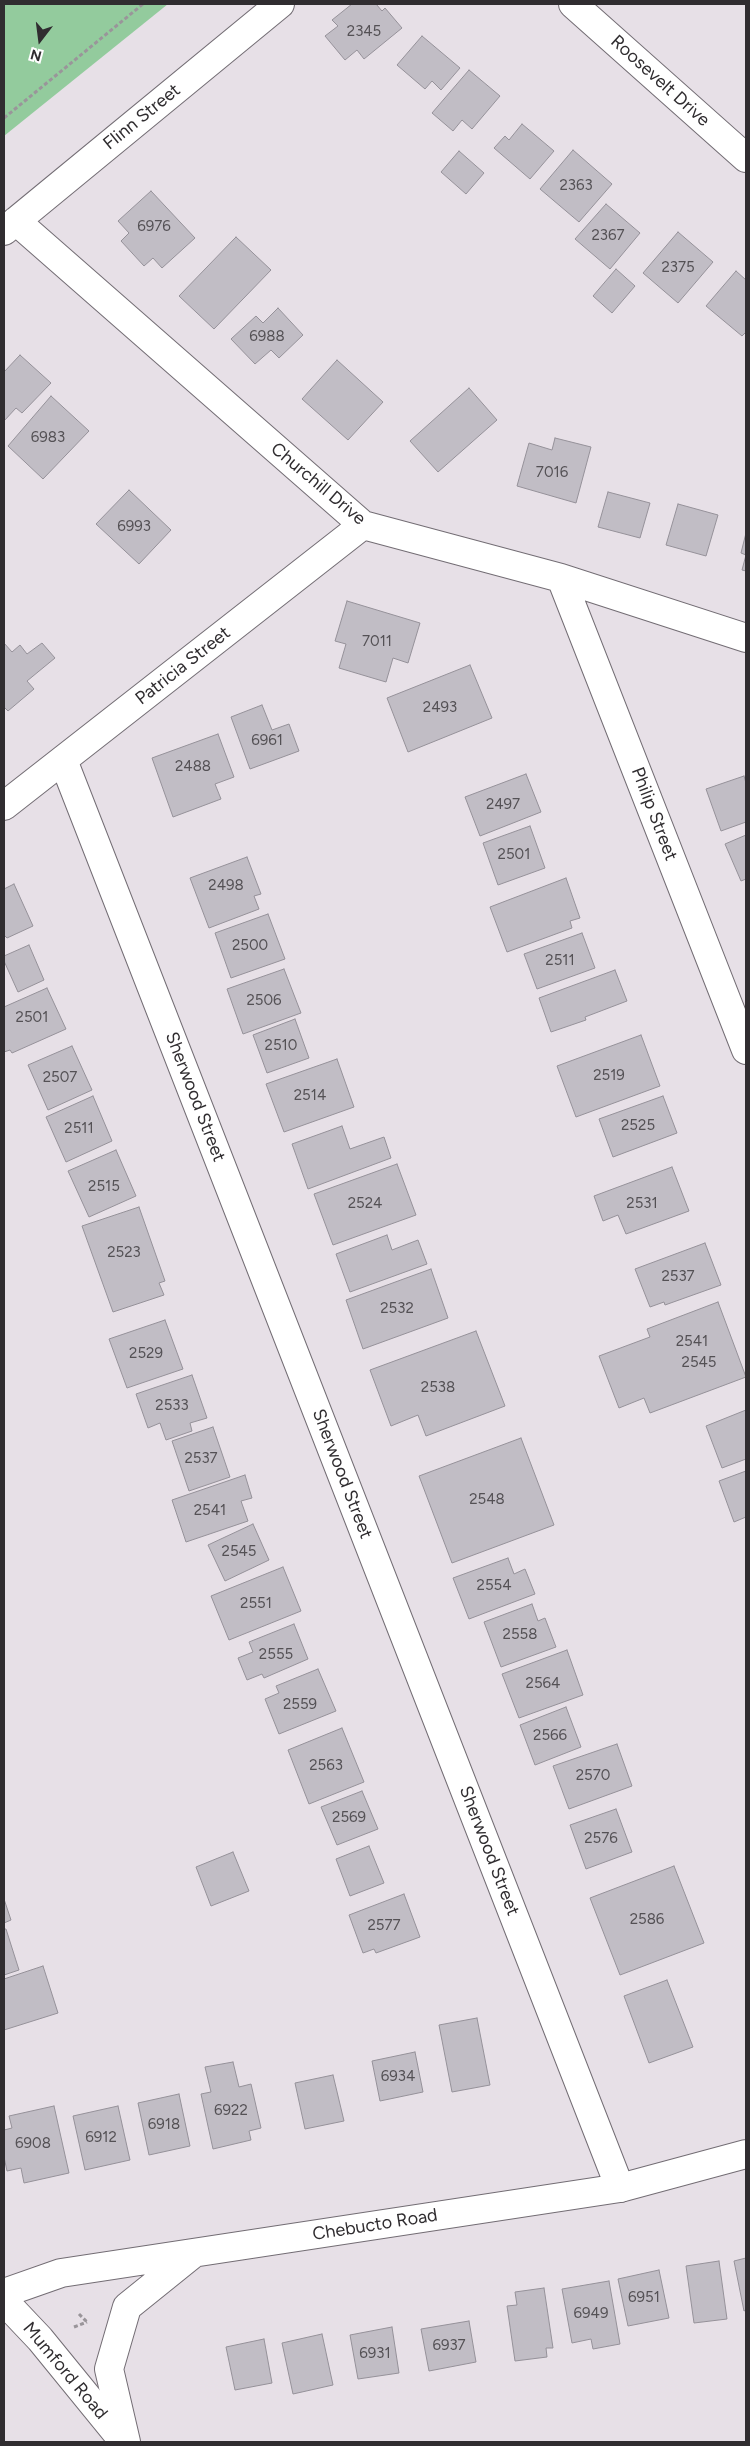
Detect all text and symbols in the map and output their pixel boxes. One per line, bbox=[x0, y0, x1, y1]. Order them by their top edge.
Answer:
north arrow bbox=[15, 15, 65, 65]
house number: 2345 bbox=[347, 23, 381, 41]
street label: Roosevelt Drive bbox=[606, 31, 714, 131]
text: N bbox=[29, 45, 43, 65]
street label: Flinn Street bbox=[99, 79, 185, 155]
house number: 2363 bbox=[559, 177, 593, 195]
house number: 6976 bbox=[137, 218, 171, 236]
house number: 2367 bbox=[591, 227, 625, 245]
house number: 2375 bbox=[661, 259, 695, 277]
house number: 6988 bbox=[249, 328, 285, 346]
house number: 6983 bbox=[31, 429, 65, 447]
street label: Churchill Drive bbox=[266, 438, 370, 530]
house number: 7016 bbox=[536, 464, 568, 482]
house number: 6993 bbox=[117, 518, 151, 536]
street label: Patricia Street bbox=[131, 622, 235, 710]
house number: 7011 bbox=[362, 633, 392, 651]
house number: 2493 bbox=[423, 699, 457, 717]
house number: 6961 bbox=[251, 732, 283, 750]
house number: 2488 bbox=[175, 758, 211, 776]
street label: Philip Street bbox=[626, 764, 682, 864]
house number: 2497 bbox=[486, 796, 520, 814]
house number: 2501 bbox=[498, 846, 530, 864]
house number: 2498 bbox=[208, 877, 244, 895]
house number: 2500 bbox=[232, 937, 268, 955]
house number: 2511 bbox=[545, 952, 575, 970]
house number: 2506 bbox=[246, 992, 282, 1010]
house number: 2501 bbox=[16, 1009, 48, 1027]
street label: Sherwood Street bbox=[160, 1029, 230, 1165]
house number: 2510 bbox=[265, 1037, 297, 1055]
house number: 2519 bbox=[593, 1067, 625, 1085]
house number: 2507 bbox=[43, 1069, 77, 1087]
house number: 2514 bbox=[294, 1087, 326, 1105]
house number: 2525 bbox=[621, 1117, 655, 1135]
house number: 2511 bbox=[64, 1120, 94, 1138]
house number: 2515 bbox=[88, 1178, 120, 1196]
house number: 2524 bbox=[348, 1195, 382, 1213]
house number: 2531 bbox=[626, 1195, 658, 1213]
house number: 2523 bbox=[107, 1244, 141, 1262]
house number: 2537 bbox=[661, 1268, 695, 1286]
house number: 2532 bbox=[380, 1300, 414, 1318]
house number: 2541 bbox=[676, 1333, 708, 1351]
house number: 2529 bbox=[129, 1345, 163, 1363]
house number: 2545 bbox=[682, 1354, 716, 1372]
house number: 2538 bbox=[421, 1379, 455, 1397]
house number: 2533 bbox=[155, 1397, 189, 1415]
street label: Sherwood Street bbox=[307, 1406, 377, 1542]
house number: 2537 bbox=[184, 1450, 218, 1468]
house number: 2548 bbox=[469, 1491, 505, 1509]
house number: 2541 bbox=[194, 1502, 226, 1520]
house number: 2545 bbox=[222, 1543, 256, 1561]
house number: 2554 bbox=[477, 1577, 511, 1595]
house number: 2551 bbox=[240, 1595, 272, 1613]
house number: 2558 bbox=[503, 1626, 537, 1644]
house number: 2555 bbox=[259, 1646, 293, 1664]
house number: 2564 bbox=[526, 1675, 560, 1693]
house number: 2559 bbox=[283, 1696, 317, 1714]
house number: 2566 bbox=[533, 1727, 567, 1745]
house number: 2563 bbox=[309, 1757, 343, 1775]
house number: 2570 bbox=[576, 1767, 610, 1785]
street label: Sherwood Street bbox=[454, 1783, 524, 1919]
house number: 2569 bbox=[332, 1809, 366, 1827]
house number: 2576 bbox=[584, 1830, 618, 1848]
house number: 2586 bbox=[630, 1911, 664, 1929]
house number: 2577 bbox=[367, 1917, 401, 1935]
house number: 6934 bbox=[381, 2068, 415, 2086]
house number: 6922 bbox=[214, 2102, 248, 2120]
house number: 6918 bbox=[148, 2116, 180, 2134]
house number: 6912 bbox=[85, 2129, 117, 2147]
house number: 6908 bbox=[15, 2135, 51, 2153]
street label: Chebucto Road bbox=[311, 2204, 439, 2246]
house number: 6951 bbox=[628, 2289, 660, 2307]
house number: 6949 bbox=[574, 2305, 608, 2323]
street label: Mumford Road bbox=[18, 2318, 112, 2424]
house number: 6937 bbox=[432, 2337, 466, 2355]
house number: 6931 bbox=[359, 2345, 391, 2363]

